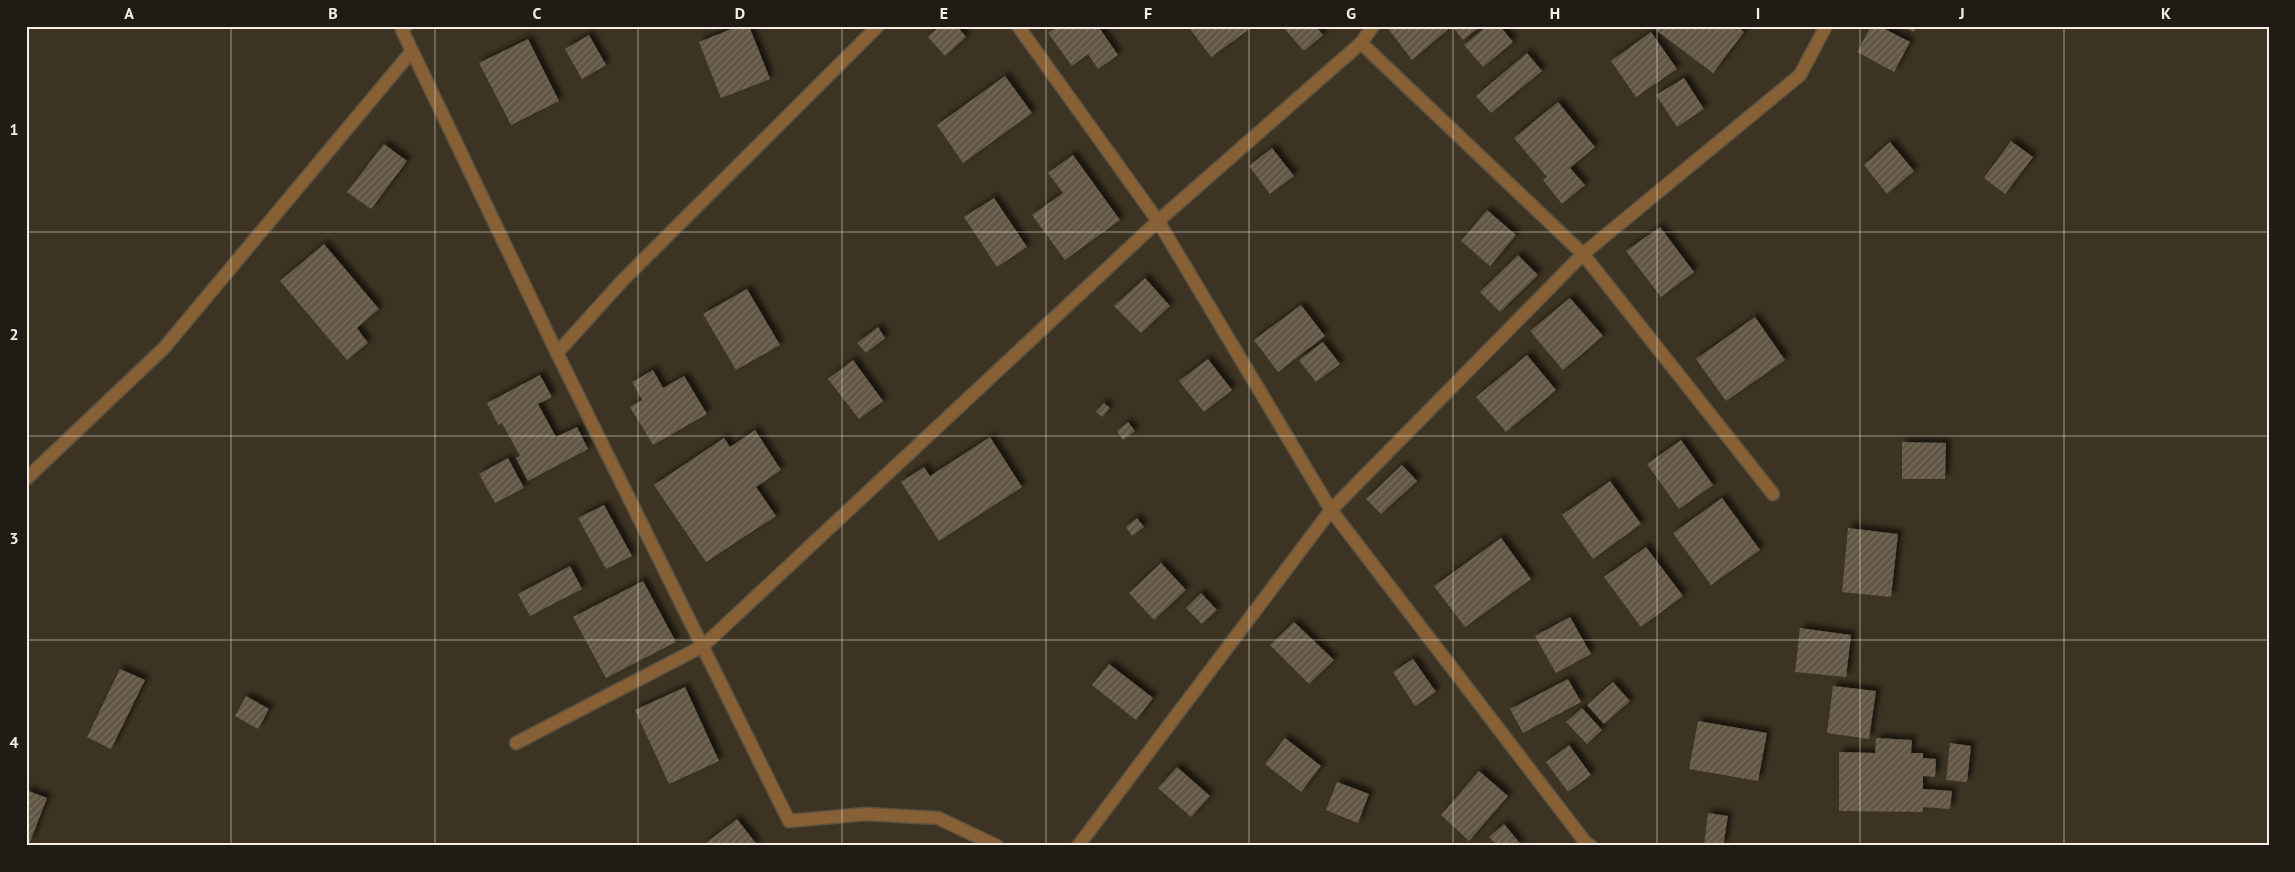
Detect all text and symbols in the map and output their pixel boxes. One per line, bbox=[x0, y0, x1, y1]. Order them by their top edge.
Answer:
text: A bbox=[124, 3, 134, 23]
text: B bbox=[328, 3, 338, 23]
text: C bbox=[533, 3, 542, 23]
text: D bbox=[735, 3, 745, 23]
text: E bbox=[940, 3, 948, 23]
text: F bbox=[1144, 3, 1152, 23]
text: G bbox=[1346, 3, 1356, 23]
text: H bbox=[1550, 3, 1560, 23]
text: I bbox=[1756, 3, 1760, 23]
text: J bbox=[1958, 3, 1965, 23]
text: K bbox=[2161, 3, 2171, 23]
text: 1 bbox=[9, 119, 19, 139]
text: 2 bbox=[9, 324, 19, 344]
text: 3 bbox=[9, 528, 19, 548]
text: 4 bbox=[9, 732, 19, 752]

